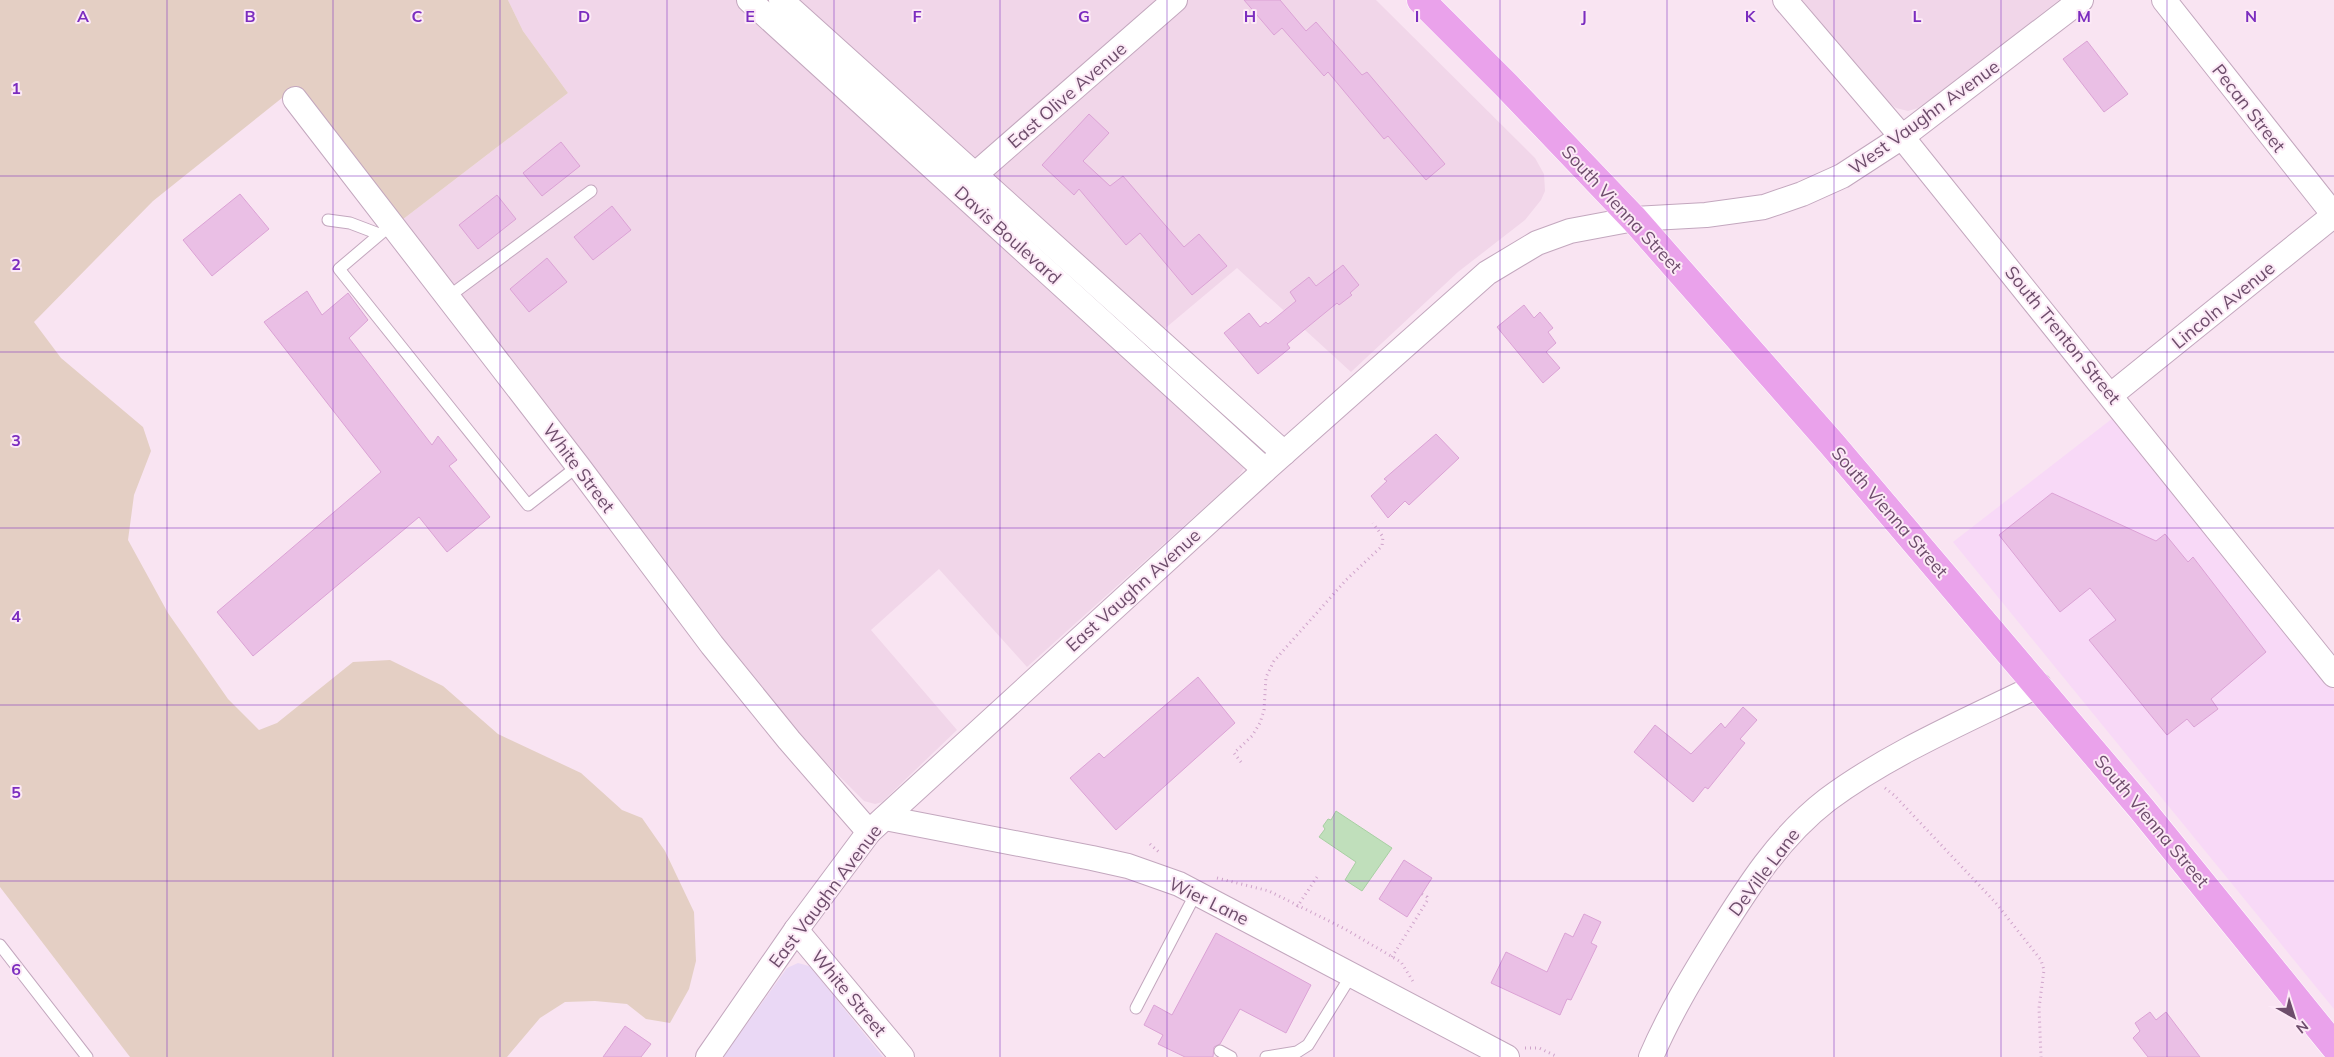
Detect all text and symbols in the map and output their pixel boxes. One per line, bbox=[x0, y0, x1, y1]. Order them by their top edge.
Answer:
text: A bbox=[77, 6, 89, 26]
text: B bbox=[244, 6, 256, 26]
text: C bbox=[412, 6, 423, 26]
text: D bbox=[578, 6, 590, 26]
text: E bbox=[745, 6, 755, 26]
text: F bbox=[912, 6, 922, 26]
text: G bbox=[1078, 6, 1090, 26]
text: H bbox=[1244, 6, 1256, 26]
text: I bbox=[1415, 6, 1419, 26]
text: J bbox=[1581, 6, 1587, 26]
text: K bbox=[1745, 6, 1757, 26]
text: L bbox=[1913, 6, 1922, 26]
text: M bbox=[2077, 6, 2091, 26]
text: N bbox=[2245, 6, 2257, 26]
street label: East Olive Avenue bbox=[1003, 37, 1131, 153]
street label: West Vaughn Avenue bbox=[1844, 55, 2004, 179]
street label: Pecan Street bbox=[2207, 59, 2291, 157]
text: 1 bbox=[11, 78, 21, 98]
street label: South Vienna Street bbox=[1557, 140, 1687, 278]
street label: Davis Boulevard bbox=[950, 181, 1066, 289]
text: 2 bbox=[11, 254, 21, 274]
street label: Lincoln Avenue bbox=[2167, 256, 2279, 354]
street label: South Trenton Street bbox=[2000, 261, 2126, 409]
street label: White Street bbox=[538, 419, 620, 517]
text: 3 bbox=[11, 430, 21, 450]
street label: South Vienna Street bbox=[1827, 442, 1953, 582]
street label: East Vaughn Avenue bbox=[1061, 524, 1205, 656]
text: 4 bbox=[11, 606, 21, 626]
street label: South Vienna Street bbox=[2090, 750, 2214, 892]
text: 5 bbox=[11, 782, 21, 802]
street label: East Vaughn Avenue bbox=[764, 820, 886, 972]
street label: DeVille Lane bbox=[1723, 824, 1805, 920]
street label: Wier Lane bbox=[1165, 872, 1253, 930]
street label: White Street bbox=[806, 945, 892, 1041]
text: 6 bbox=[11, 959, 21, 979]
north arrow bbox=[2269, 992, 2319, 1042]
text: N bbox=[2292, 1017, 2312, 1037]

